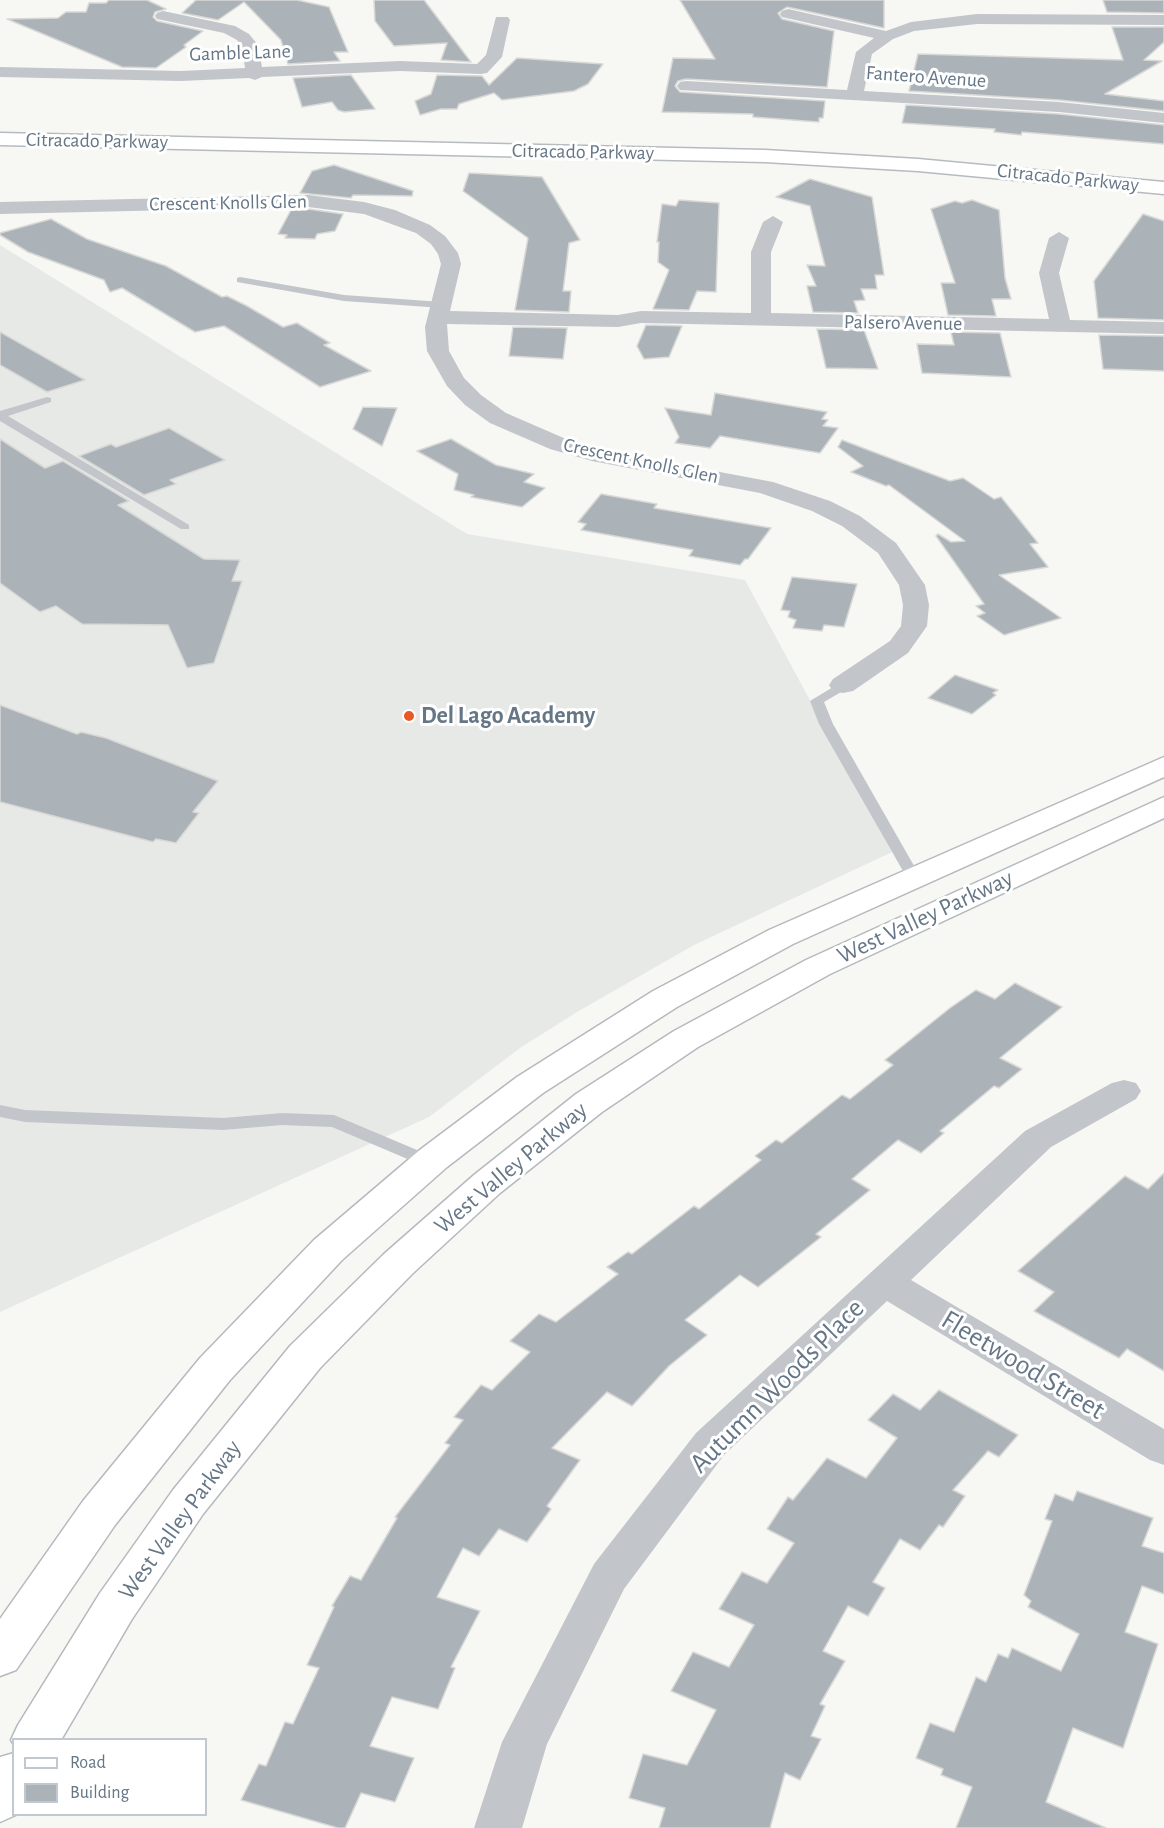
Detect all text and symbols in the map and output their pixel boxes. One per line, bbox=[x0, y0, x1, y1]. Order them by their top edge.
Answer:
street label: Gamble Lane bbox=[189, 39, 291, 67]
street label: Fantero Avenue bbox=[865, 61, 987, 93]
street label: Citracado Parkway bbox=[26, 128, 168, 154]
street label: Citracado Parkway bbox=[512, 139, 654, 165]
street label: Citracado Parkway bbox=[996, 159, 1140, 197]
street label: Crescent Knolls Glen bbox=[149, 190, 307, 216]
street label: Palsero Avenue bbox=[844, 310, 962, 336]
street label: Crescent Knolls Glen bbox=[561, 433, 721, 489]
place label: Del Lago Academy bbox=[421, 702, 595, 730]
marker: Del Lago Academy bbox=[402, 709, 416, 723]
street label: West Valley Parkway bbox=[833, 864, 1017, 970]
street label: West Valley Parkway bbox=[429, 1096, 593, 1240]
street label: Autumn Woods Place bbox=[683, 1292, 871, 1480]
street label: Fleetwood Street bbox=[935, 1303, 1111, 1427]
street label: West Valley Parkway bbox=[112, 1434, 248, 1606]
legend bbox=[12, 1738, 207, 1816]
text: Road bbox=[70, 1754, 106, 1772]
text: Building bbox=[70, 1784, 129, 1802]

